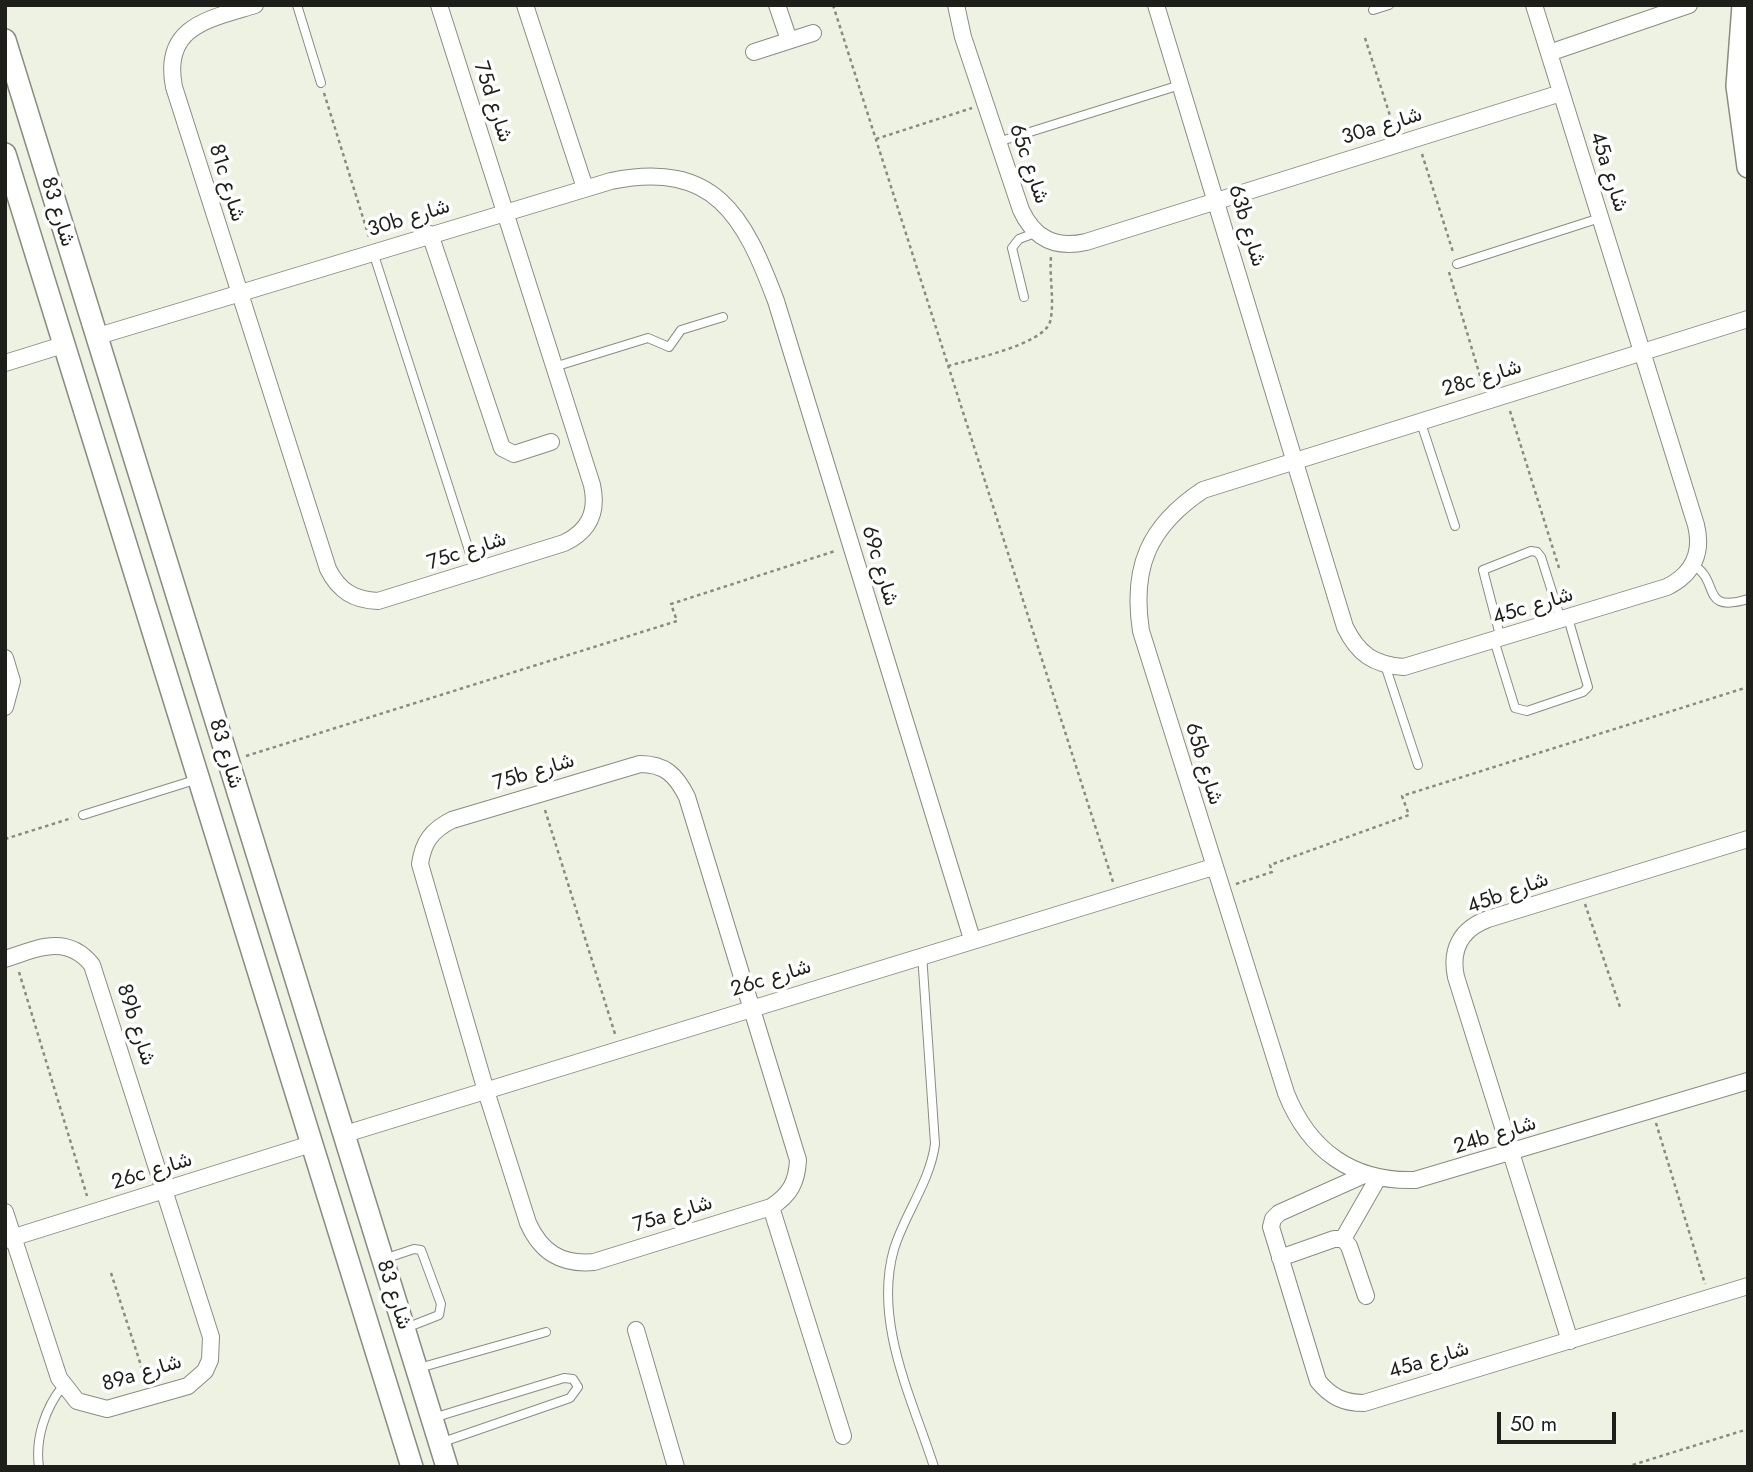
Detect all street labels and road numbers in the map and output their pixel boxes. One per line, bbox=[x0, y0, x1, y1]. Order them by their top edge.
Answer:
street label: 75d شارع bbox=[467, 58, 517, 146]
street label: 30a شارع bbox=[1339, 103, 1425, 151]
street label: 65c شارع bbox=[1003, 121, 1053, 207]
street label: 45a شارع bbox=[1583, 129, 1633, 215]
street label: 81c شارع bbox=[202, 141, 250, 225]
street label: شارع 83 bbox=[35, 174, 79, 250]
street label: 63b شارع bbox=[1222, 182, 1270, 270]
street label: 30b شارع bbox=[365, 195, 453, 243]
street label: 28c شارع bbox=[1439, 355, 1525, 403]
street label: 69c شارع bbox=[855, 523, 903, 609]
street label: 75c شارع bbox=[424, 527, 510, 577]
street label: 45c شارع bbox=[1490, 583, 1576, 631]
street label: شارع 83 bbox=[203, 716, 247, 792]
street label: 65b شارع bbox=[1179, 720, 1227, 808]
street label: 75b شارع bbox=[490, 749, 578, 797]
street label: 45b شارع bbox=[1464, 868, 1552, 920]
street label: 26c شارع bbox=[728, 955, 814, 1003]
street label: 89b شارع bbox=[110, 981, 160, 1069]
street label: 24b شارع bbox=[1451, 1112, 1539, 1160]
street label: 26c شارع bbox=[109, 1148, 195, 1196]
street label: 75a شارع bbox=[630, 1191, 716, 1239]
street label: شارع 83 bbox=[370, 1257, 416, 1333]
street label: 45a شارع bbox=[1386, 1337, 1472, 1385]
street label: 89a شارع bbox=[99, 1350, 185, 1398]

